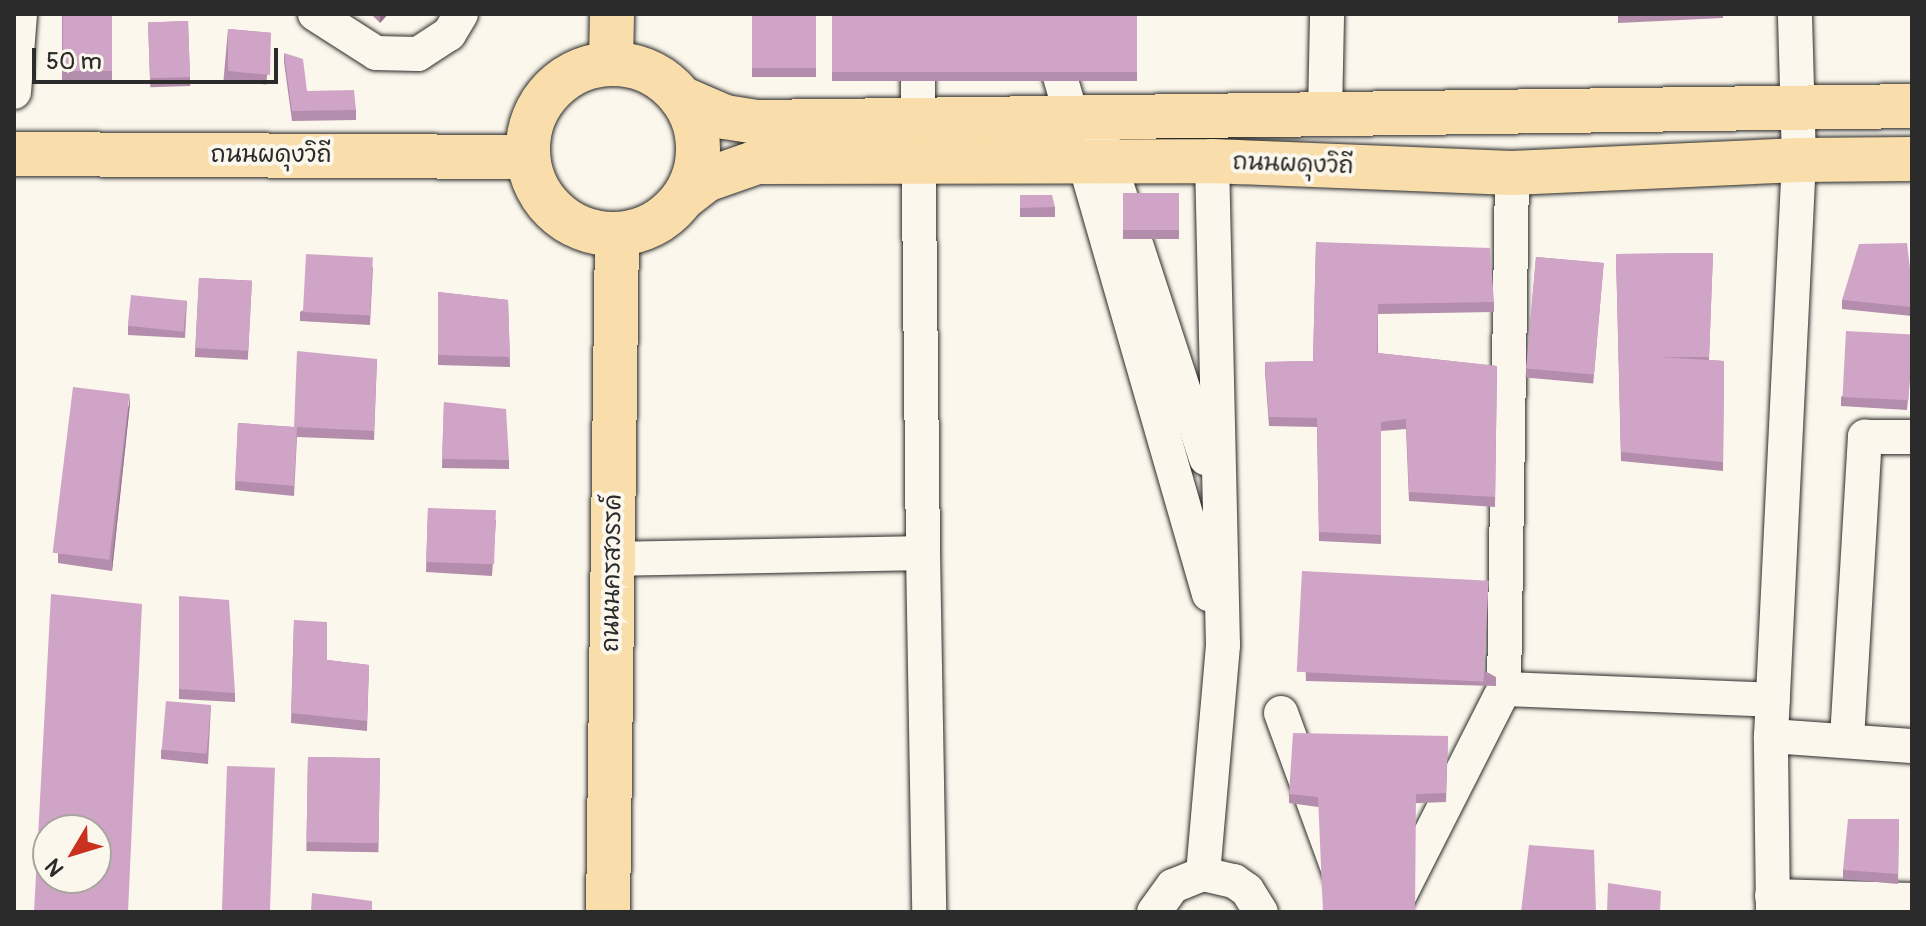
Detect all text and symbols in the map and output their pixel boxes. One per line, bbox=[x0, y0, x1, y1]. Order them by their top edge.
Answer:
scale bar bbox=[36, 32, 282, 82]
text: 50 m bbox=[46, 47, 102, 76]
street label: ถนนผดุงวิถี bbox=[210, 141, 332, 169]
street label: ถนนผดุงวิถี bbox=[1232, 147, 1354, 181]
street label: ถนนนครสวรรค์ bbox=[596, 494, 628, 652]
north arrow bbox=[32, 814, 112, 894]
text: N bbox=[39, 853, 70, 882]

